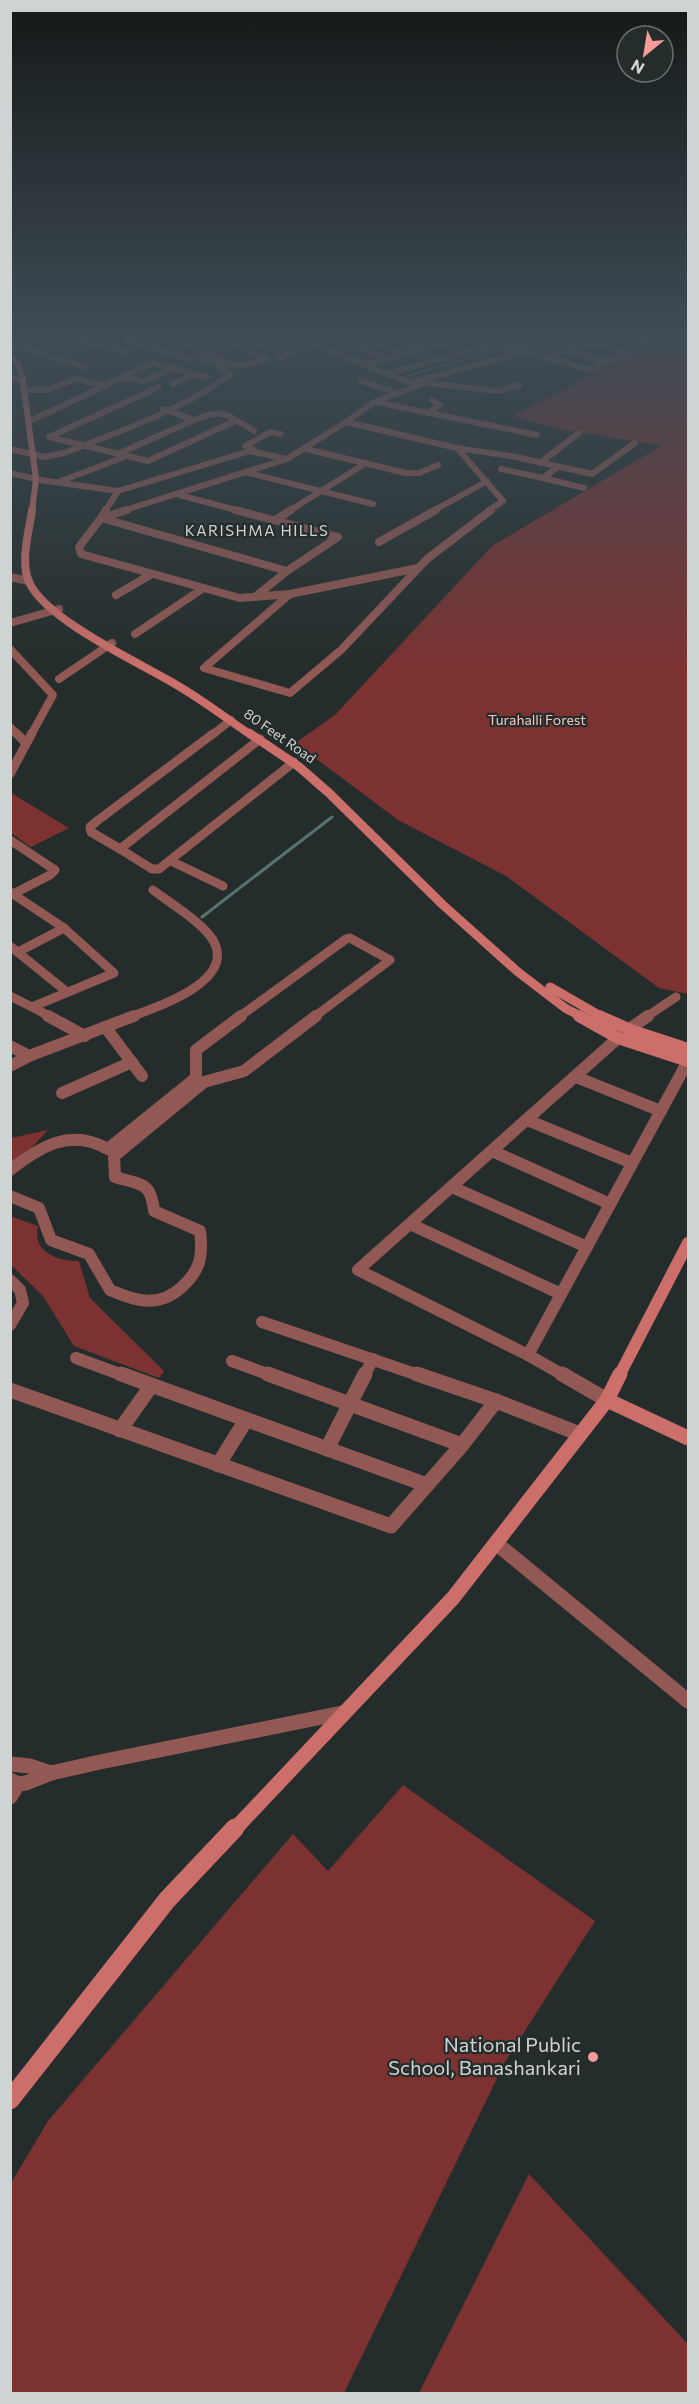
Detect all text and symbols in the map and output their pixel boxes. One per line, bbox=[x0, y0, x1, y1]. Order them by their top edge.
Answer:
north arrow bbox=[615, 24, 675, 84]
text: N bbox=[627, 56, 647, 79]
district label: KARISHMA HILLS bbox=[185, 521, 329, 539]
street label: 80 Feet Road bbox=[241, 705, 319, 767]
park label: Turahalli Forest bbox=[488, 711, 586, 728]
place label: National Public School, Banashankari bbox=[388, 2032, 581, 2079]
marker: National Public School, Banashankari bbox=[586, 2050, 600, 2064]

